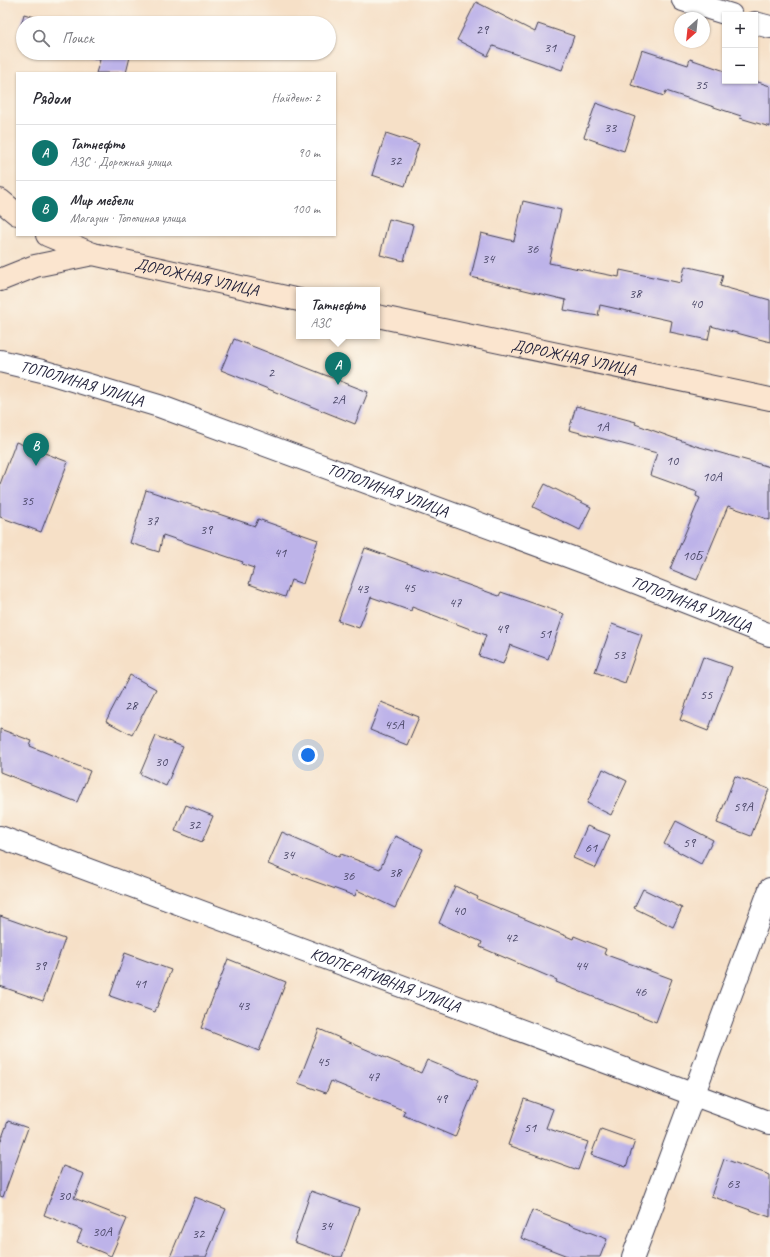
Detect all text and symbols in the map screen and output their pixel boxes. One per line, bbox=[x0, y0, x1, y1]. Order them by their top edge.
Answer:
north arrow bbox=[674, 12, 710, 48]
map controls bbox=[722, 12, 758, 84]
button: + bbox=[722, 12, 758, 48]
search box bbox=[16, 16, 336, 60]
house number: 29 bbox=[476, 21, 490, 38]
icon: search bbox=[30, 27, 52, 49]
text: Поиск bbox=[62, 29, 94, 48]
house number: 31 bbox=[544, 39, 557, 56]
button: − bbox=[722, 48, 758, 84]
house number: 35 bbox=[695, 76, 708, 93]
text: Рядом bbox=[32, 88, 70, 109]
text: Найдено: 2 bbox=[272, 90, 320, 106]
house number: 33 bbox=[604, 119, 618, 136]
text: Татнефть bbox=[70, 135, 124, 154]
text: A bbox=[42, 145, 48, 161]
text: 90 m bbox=[298, 145, 320, 161]
house number: 32 bbox=[389, 152, 403, 169]
text: АЗС · Дорожная улица bbox=[70, 154, 171, 170]
text: Мир мебели bbox=[70, 191, 133, 210]
text: B bbox=[42, 201, 48, 217]
text: 100 m bbox=[292, 201, 320, 217]
text: Магазин · Тополиная улица bbox=[70, 210, 186, 226]
house number: 36 bbox=[526, 240, 539, 257]
house number: 34 bbox=[482, 250, 496, 267]
street label: ДОРОЖНАЯ УЛИЦА bbox=[133, 254, 261, 301]
house number: 38 bbox=[629, 285, 643, 302]
popup bbox=[296, 287, 380, 339]
house number: 40 bbox=[690, 295, 704, 312]
text: Татнефть bbox=[311, 296, 365, 315]
text: АЗС bbox=[311, 315, 330, 331]
street label: ДОРОЖНАЯ УЛИЦА bbox=[510, 335, 638, 381]
pin: A bbox=[325, 352, 351, 385]
street label: ТОПОЛИНАЯ УЛИЦА bbox=[18, 356, 147, 411]
house number: 2 bbox=[268, 364, 276, 381]
house number: 2А bbox=[331, 391, 346, 408]
house number: 1А bbox=[595, 418, 610, 435]
pin: B bbox=[23, 433, 49, 466]
house number: 10 bbox=[666, 452, 680, 469]
street label: ТОПОЛИНАЯ УЛИЦА bbox=[324, 459, 452, 522]
house number: 10А bbox=[702, 468, 723, 485]
house number: 35 bbox=[21, 492, 34, 509]
house number: 37 bbox=[146, 512, 159, 529]
house number: 39 bbox=[200, 521, 214, 538]
house number: 41 bbox=[274, 544, 287, 561]
house number: 10Б bbox=[682, 547, 705, 564]
street label: ТОПОЛИНАЯ УЛИЦА bbox=[628, 571, 755, 637]
house number: 45 bbox=[403, 579, 416, 596]
house number: 43 bbox=[356, 580, 370, 597]
house number: 47 bbox=[449, 594, 462, 611]
house number: 49 bbox=[496, 620, 510, 637]
house number: 51 bbox=[539, 625, 552, 642]
house number: 53 bbox=[613, 646, 627, 663]
house number: 55 bbox=[700, 686, 713, 703]
house number: 28 bbox=[125, 697, 139, 714]
house number: 45А bbox=[384, 716, 405, 733]
your location bbox=[298, 745, 318, 765]
house number: 30 bbox=[155, 753, 169, 770]
house number: 59А bbox=[733, 798, 754, 815]
house number: 32 bbox=[188, 816, 202, 833]
house number: 59 bbox=[683, 834, 697, 851]
house number: 61 bbox=[585, 839, 598, 856]
house number: 34 bbox=[282, 846, 296, 863]
house number: 38 bbox=[389, 864, 403, 881]
house number: 36 bbox=[342, 867, 355, 884]
house number: 40 bbox=[453, 902, 467, 919]
house number: 42 bbox=[505, 929, 519, 946]
street label: КООПЕРАТИВНАЯ УЛИЦА bbox=[308, 943, 464, 1017]
house number: 39 bbox=[34, 957, 48, 974]
house number: 44 bbox=[575, 957, 589, 974]
house number: 41 bbox=[134, 975, 147, 992]
house number: 46 bbox=[634, 983, 647, 1000]
house number: 43 bbox=[237, 997, 251, 1014]
house number: 45 bbox=[317, 1053, 330, 1070]
house number: 47 bbox=[367, 1068, 380, 1085]
house number: 49 bbox=[435, 1090, 449, 1107]
house number: 51 bbox=[524, 1119, 537, 1136]
house number: 63 bbox=[727, 1175, 741, 1192]
house number: 30 bbox=[58, 1187, 72, 1204]
house number: 34 bbox=[320, 1217, 334, 1234]
house number: 30А bbox=[92, 1223, 113, 1240]
house number: 32 bbox=[192, 1225, 206, 1242]

